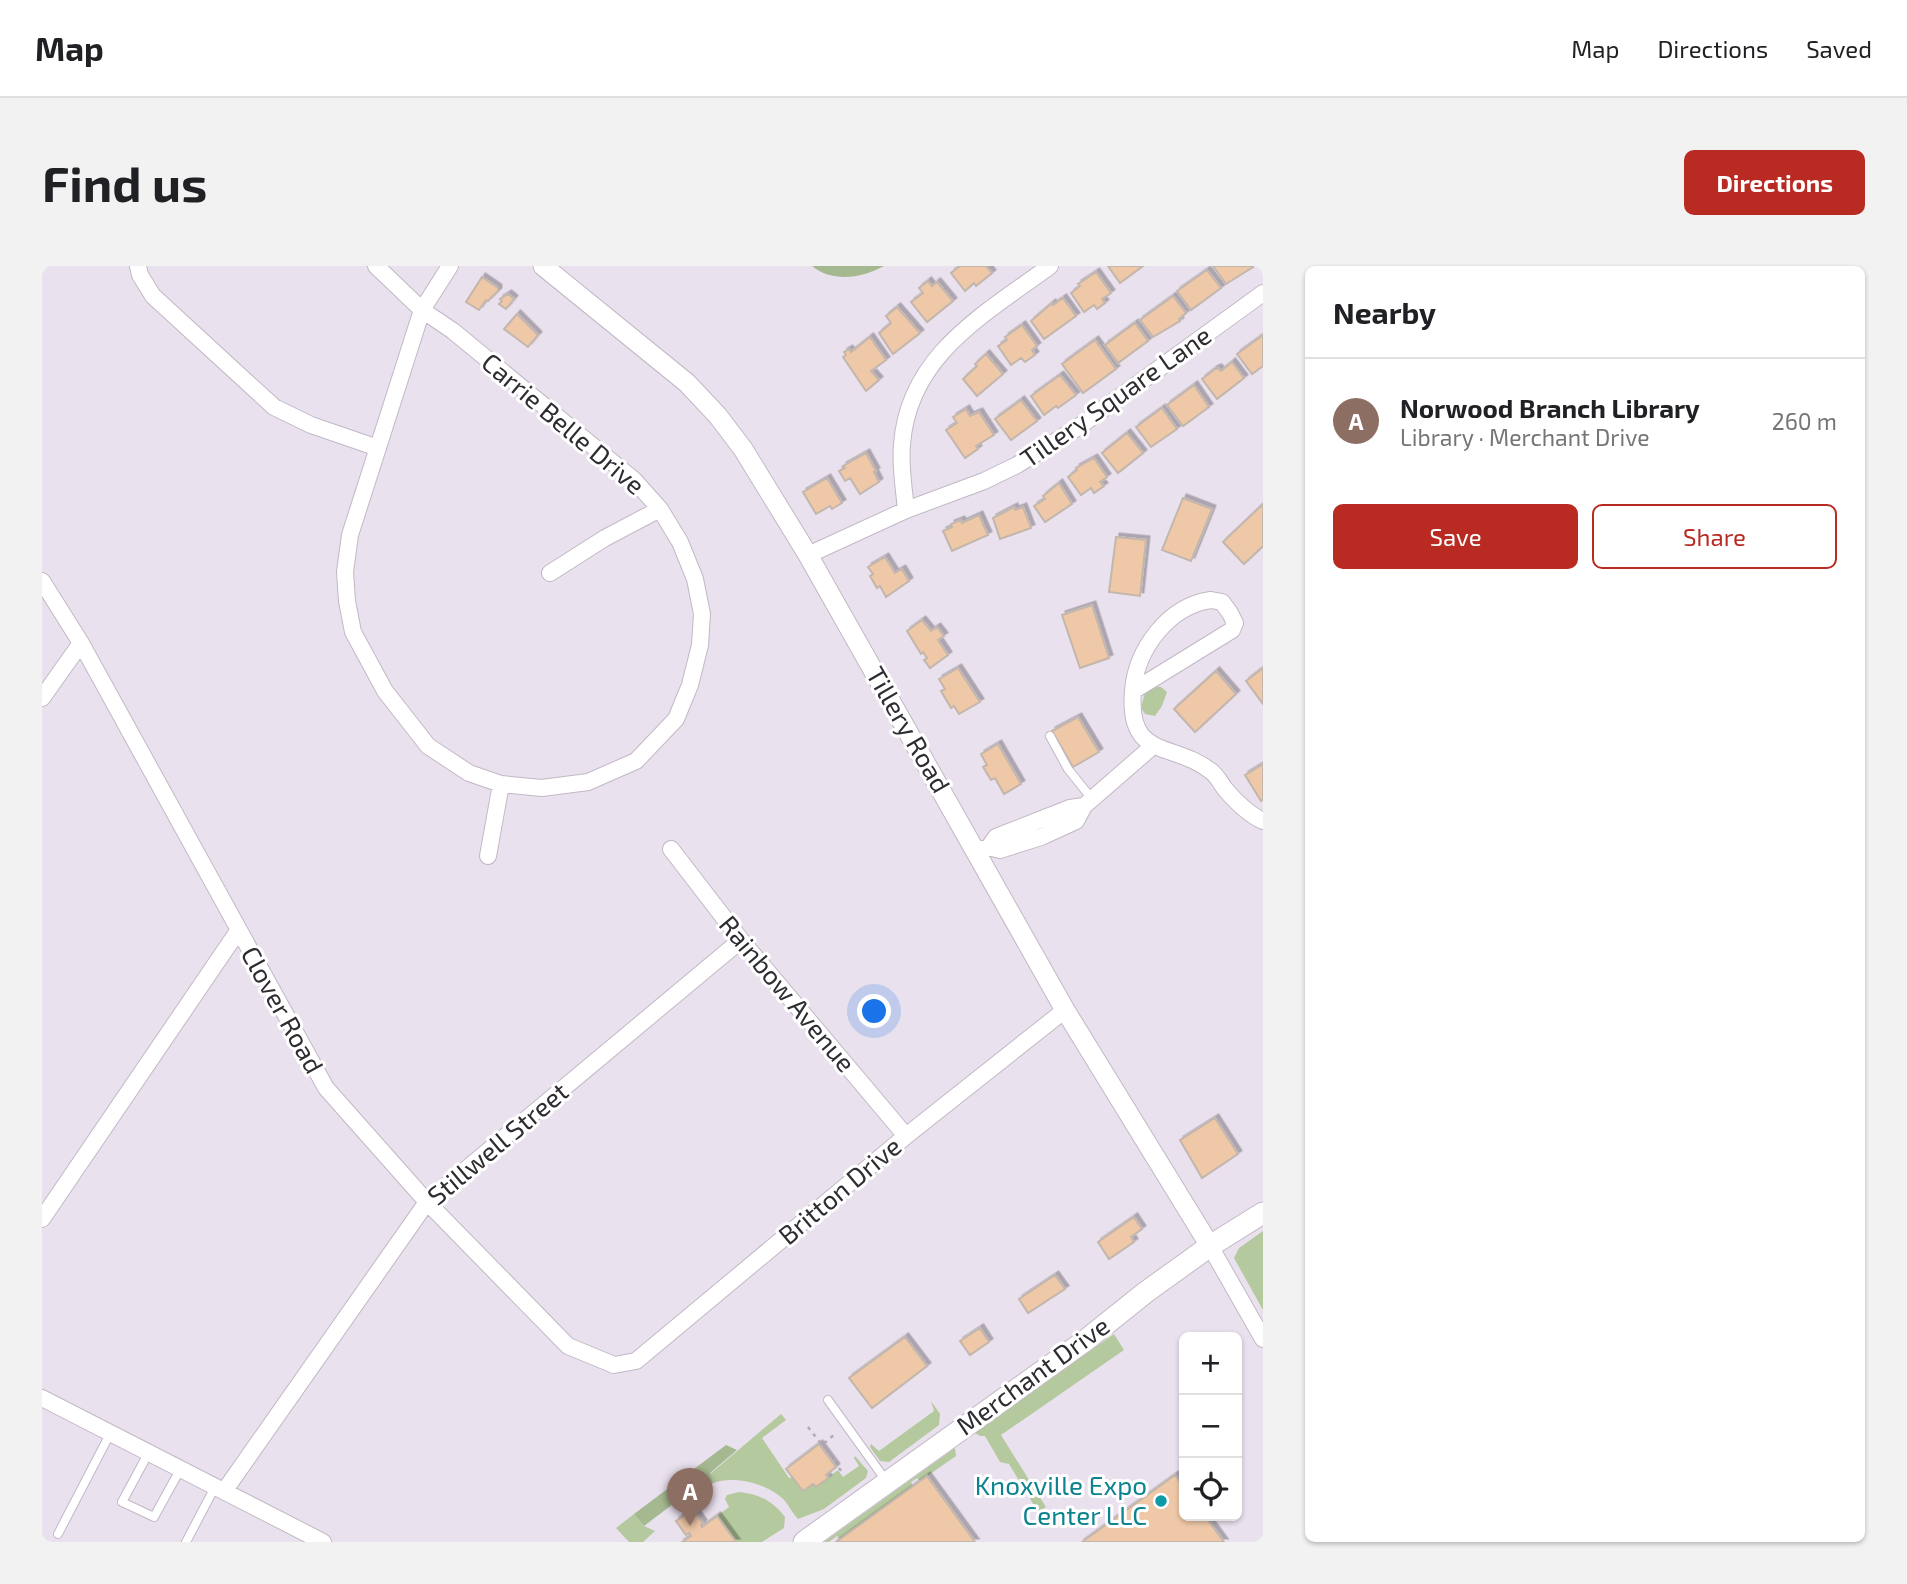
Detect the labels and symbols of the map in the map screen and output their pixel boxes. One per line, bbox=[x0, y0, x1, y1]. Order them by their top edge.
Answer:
street label: Tillery Square Lane bbox=[1014, 318, 1216, 473]
street label: Carrie Belle Drive bbox=[476, 346, 652, 500]
street label: Tillery Road bbox=[861, 661, 958, 798]
street label: Rainbow Avenue bbox=[714, 909, 863, 1078]
street label: Clover Road bbox=[236, 940, 331, 1078]
your location bbox=[857, 994, 891, 1028]
street label: Stillwell Street bbox=[420, 1075, 574, 1211]
street label: Britton Drive bbox=[772, 1130, 907, 1250]
street label: Merchant Drive bbox=[950, 1309, 1115, 1441]
pin: A bbox=[667, 1468, 713, 1526]
place label: Knoxville Expo Center LLC bbox=[975, 1469, 1147, 1530]
marker: Knoxville Expo Center LLC bbox=[1153, 1493, 1169, 1509]

